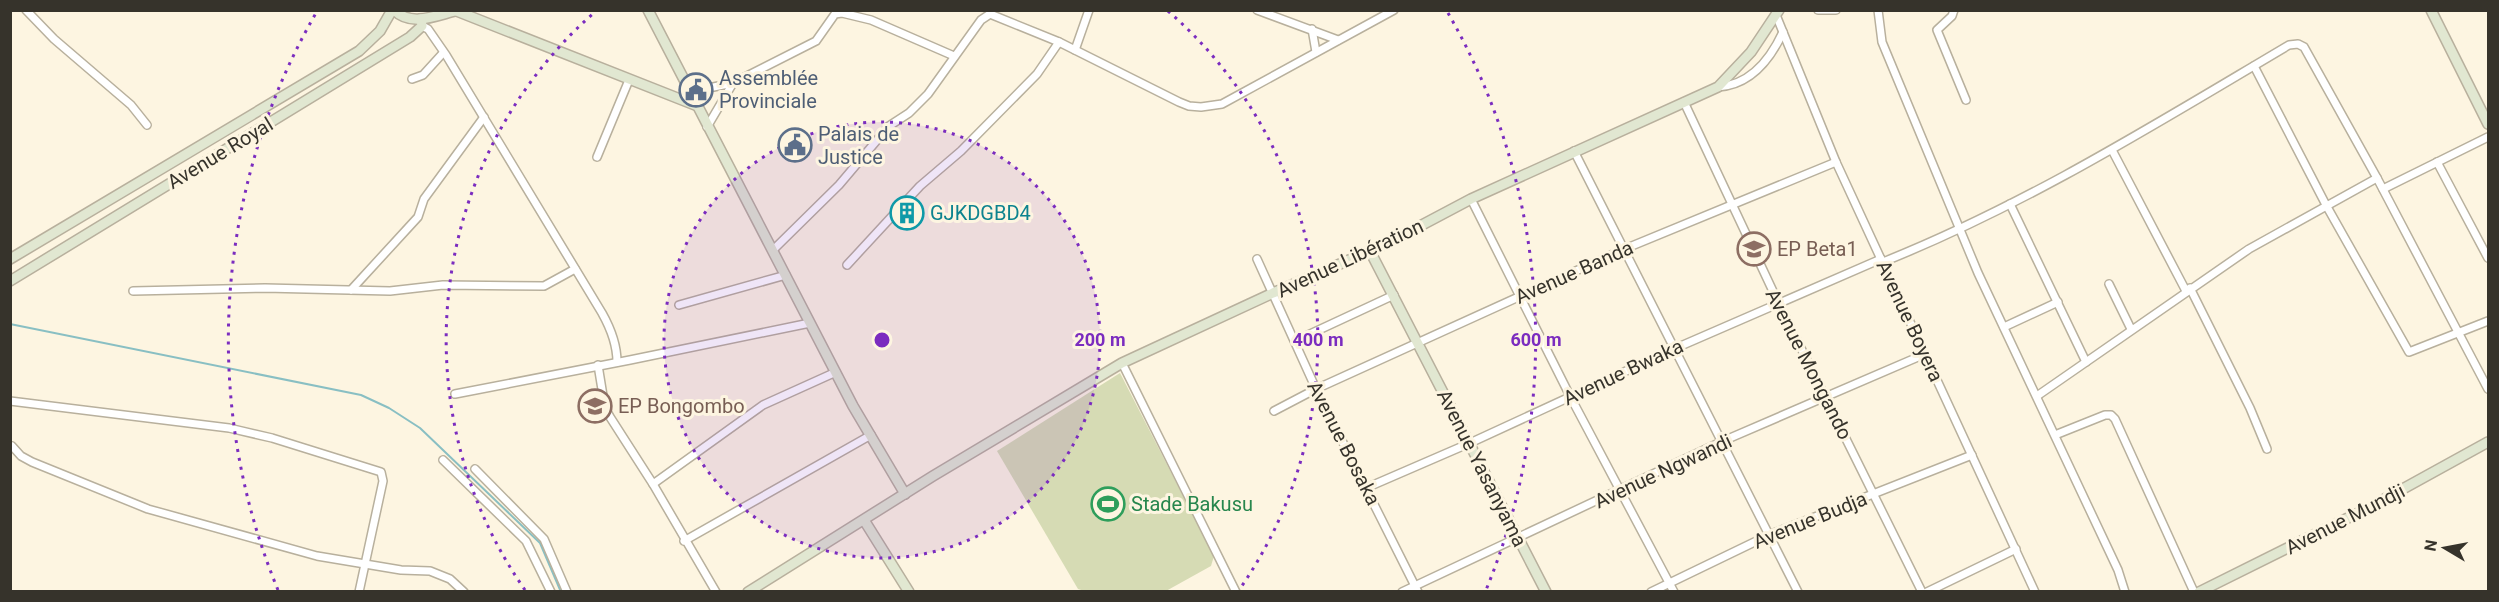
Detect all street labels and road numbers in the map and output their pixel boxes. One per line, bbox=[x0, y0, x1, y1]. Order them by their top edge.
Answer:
street label: Avenue Royal bbox=[163, 112, 277, 194]
street label: Avenue Libération bbox=[1273, 214, 1427, 302]
street label: Avenue Banda bbox=[1511, 235, 1637, 309]
street label: Avenue Boyera bbox=[1871, 256, 1949, 386]
street label: Avenue Mongando bbox=[1761, 285, 1857, 443]
street label: Avenue Bwaka bbox=[1559, 334, 1687, 410]
street label: Avenue Bosaka bbox=[1302, 377, 1386, 509]
street label: Avenue Yasanyama bbox=[1432, 385, 1532, 551]
street label: Avenue Ngwandi bbox=[1590, 429, 1736, 513]
street label: Avenue Mundji bbox=[2281, 479, 2409, 559]
street label: Avenue Budja bbox=[1750, 486, 1870, 554]

